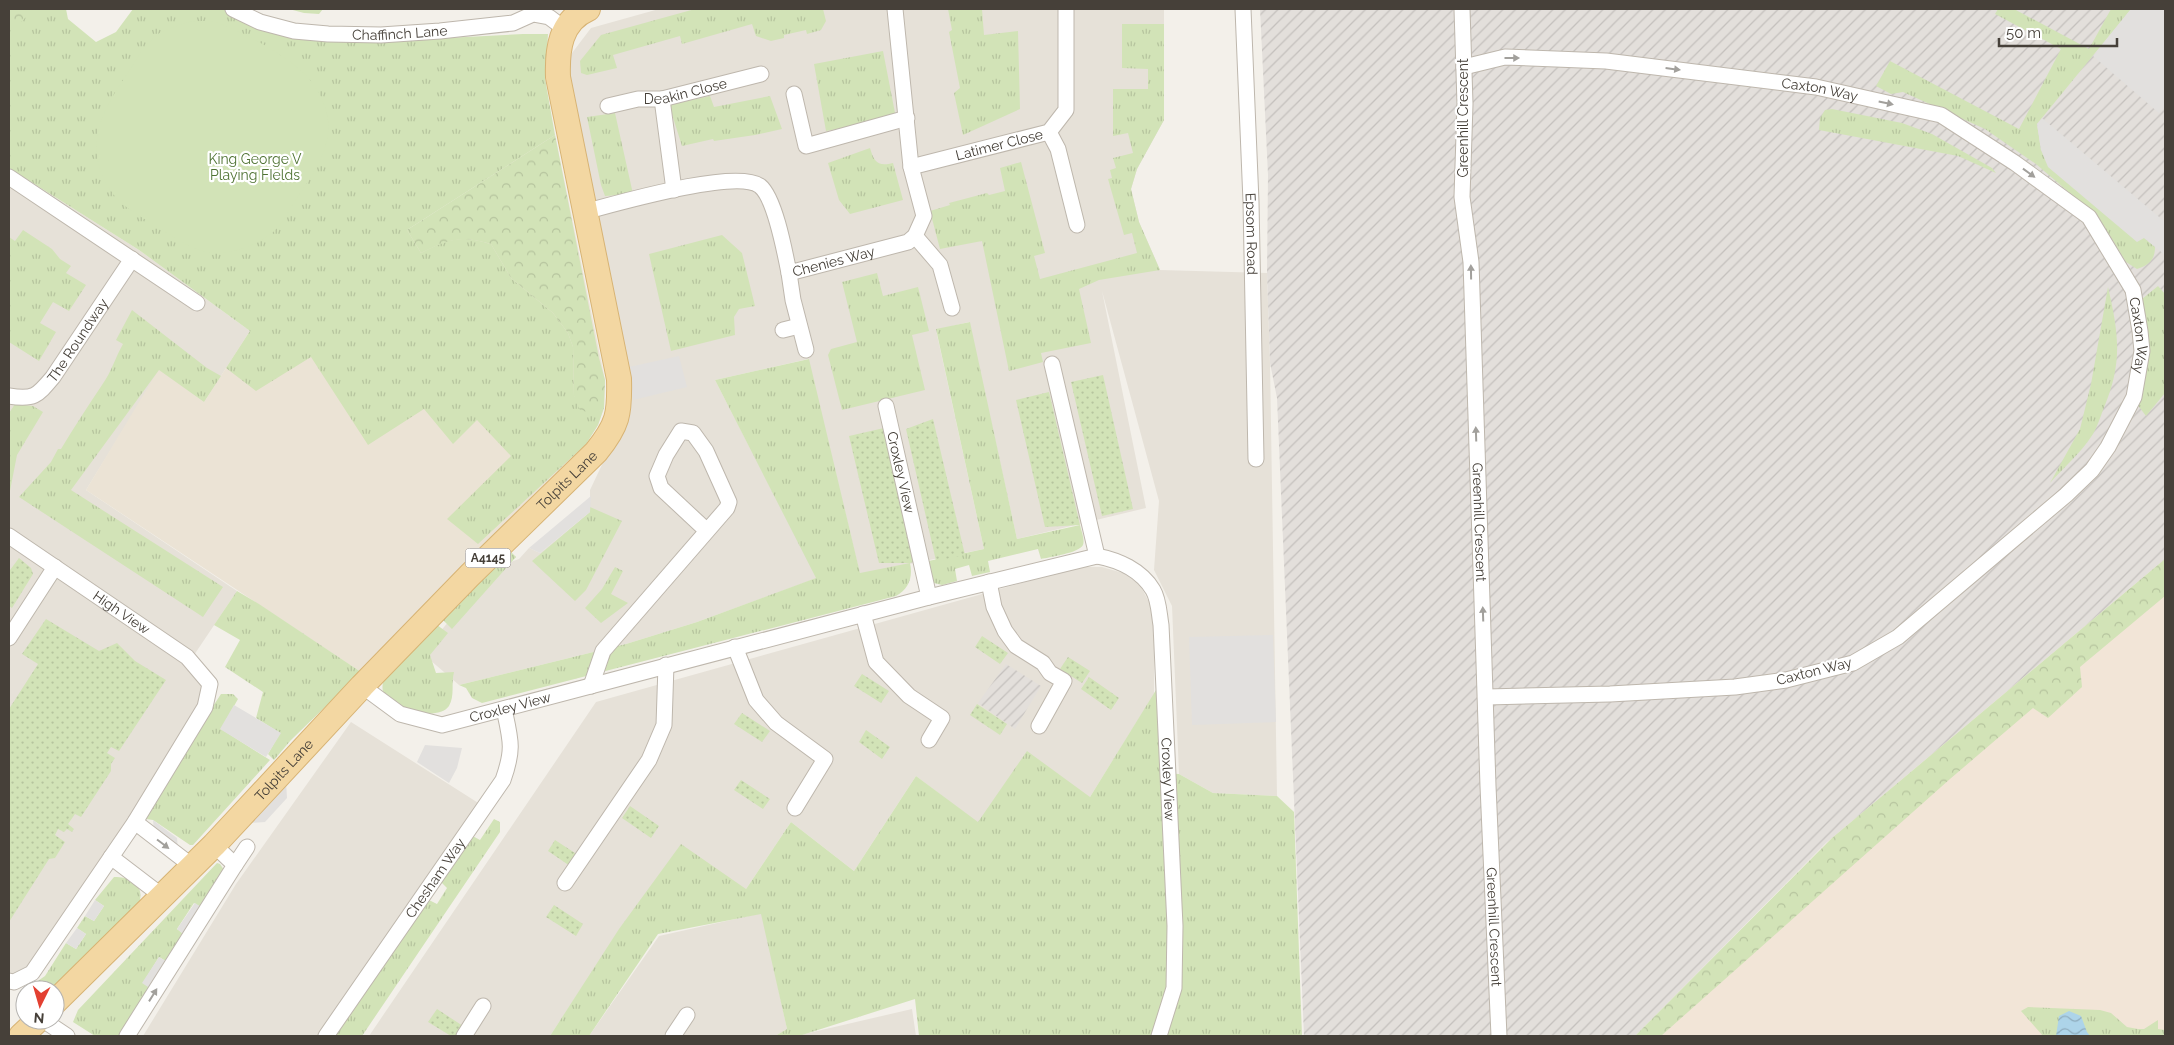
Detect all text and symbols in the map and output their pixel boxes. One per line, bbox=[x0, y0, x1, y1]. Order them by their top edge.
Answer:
scale bar bbox=[1999, 15, 2116, 47]
street label: Chaffinch Lane bbox=[352, 22, 448, 43]
text: 50 m bbox=[2006, 24, 2041, 42]
one-way arrow bbox=[1504, 54, 1520, 62]
street label: Greenhill Crescent bbox=[1455, 58, 1471, 178]
one-way arrow bbox=[1666, 65, 1682, 73]
street label: Deakin Close bbox=[644, 75, 729, 107]
street label: Caxton Way bbox=[1781, 75, 1860, 104]
one-way arrow bbox=[1878, 99, 1894, 107]
street label: Latimer Close bbox=[954, 126, 1045, 163]
park label: King George V Playing FIelds bbox=[208, 151, 302, 183]
one-way arrow bbox=[2022, 168, 2036, 178]
street label: Epsom Road bbox=[1243, 192, 1260, 275]
street label: Chenies Way bbox=[791, 243, 877, 280]
one-way arrow bbox=[1467, 264, 1475, 280]
street label: The Roundway bbox=[44, 295, 111, 386]
street label: Caxton Way bbox=[2126, 296, 2151, 375]
one-way arrow bbox=[1472, 426, 1480, 442]
street label: Croxley View bbox=[884, 430, 918, 515]
street label: Tolpits Lane bbox=[533, 447, 600, 513]
street label: Greenhill Crescent bbox=[1470, 462, 1489, 582]
road number: A4145 bbox=[466, 548, 510, 568]
street label: High View bbox=[90, 587, 153, 638]
one-way arrow bbox=[1479, 606, 1487, 622]
street label: Caxton Way bbox=[1775, 654, 1854, 688]
street label: Croxley View bbox=[468, 689, 553, 725]
street label: Tolpits Lane bbox=[251, 736, 316, 804]
street label: Croxley View bbox=[1158, 737, 1178, 822]
street label: Chesham Way bbox=[402, 835, 469, 921]
one-way arrow bbox=[156, 839, 170, 849]
street label: Greenhill Crescent bbox=[1484, 867, 1505, 987]
north arrow bbox=[15, 980, 65, 1030]
one-way arrow bbox=[148, 988, 157, 1002]
text: N bbox=[33, 1010, 45, 1026]

